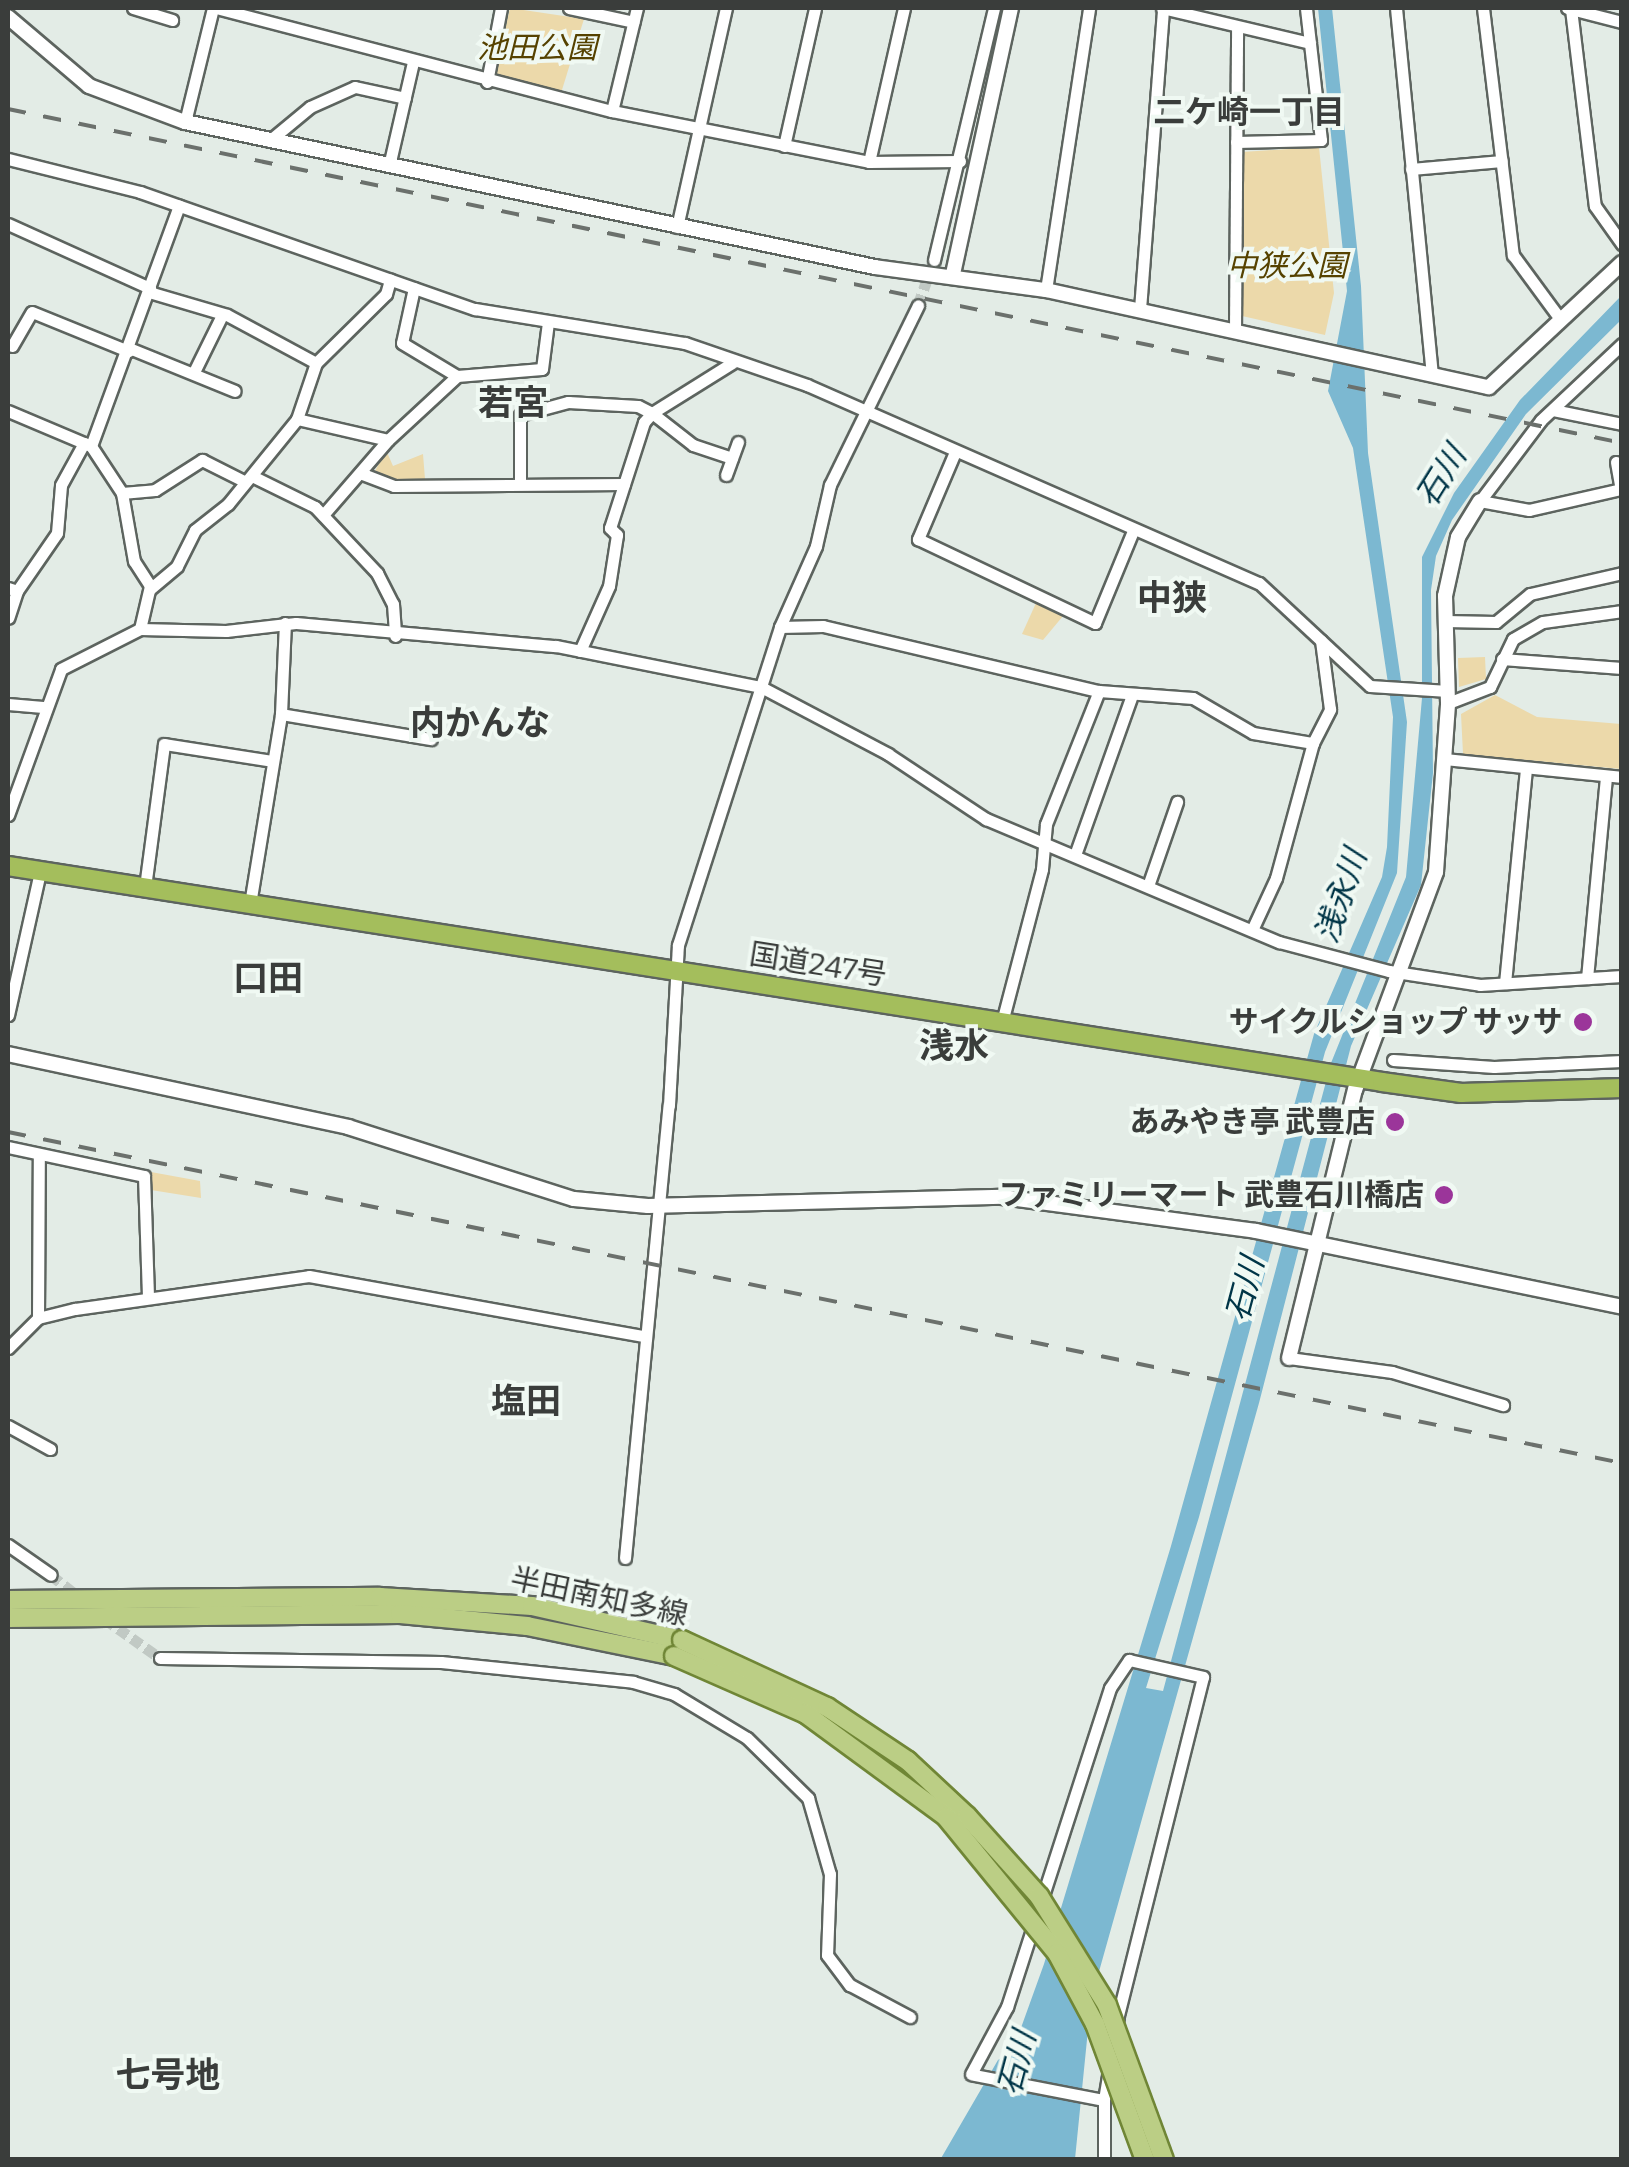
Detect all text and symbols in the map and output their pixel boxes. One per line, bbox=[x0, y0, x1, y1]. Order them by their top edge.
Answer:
park label: 池田公園 bbox=[477, 30, 597, 66]
district label: 二ケ崎一丁目 bbox=[1153, 93, 1345, 131]
park label: 中狭公園 bbox=[1227, 248, 1347, 284]
district label: 若宮 bbox=[478, 382, 548, 424]
water label: 石川 bbox=[1408, 439, 1474, 513]
district label: 中狭 bbox=[1137, 577, 1207, 619]
district label: 内かんな bbox=[410, 702, 550, 744]
water label: 浅永川 bbox=[1307, 844, 1375, 948]
street label: 国道247号 bbox=[747, 936, 889, 994]
district label: 口田 bbox=[233, 957, 303, 999]
place label: サイクルショップ サッサ bbox=[1228, 1004, 1563, 1040]
marker: サイクルショップ サッサ bbox=[1572, 1011, 1594, 1033]
district label: 浅水 bbox=[919, 1025, 989, 1067]
place label: あみやき亭 武豊店 bbox=[1130, 1104, 1375, 1140]
marker: あみやき亭 武豊店 bbox=[1384, 1111, 1406, 1133]
place label: ファミリーマート 武豊石川橋店 bbox=[999, 1177, 1424, 1213]
marker: ファミリーマート 武豊石川橋店 bbox=[1433, 1184, 1455, 1206]
water label: 石川 bbox=[1218, 1253, 1272, 1325]
district label: 塩田 bbox=[491, 1380, 561, 1422]
street label: 半田南知多線 bbox=[507, 1561, 691, 1633]
water label: 石川 bbox=[990, 2027, 1044, 2099]
district label: 七号地 bbox=[116, 2054, 220, 2096]

